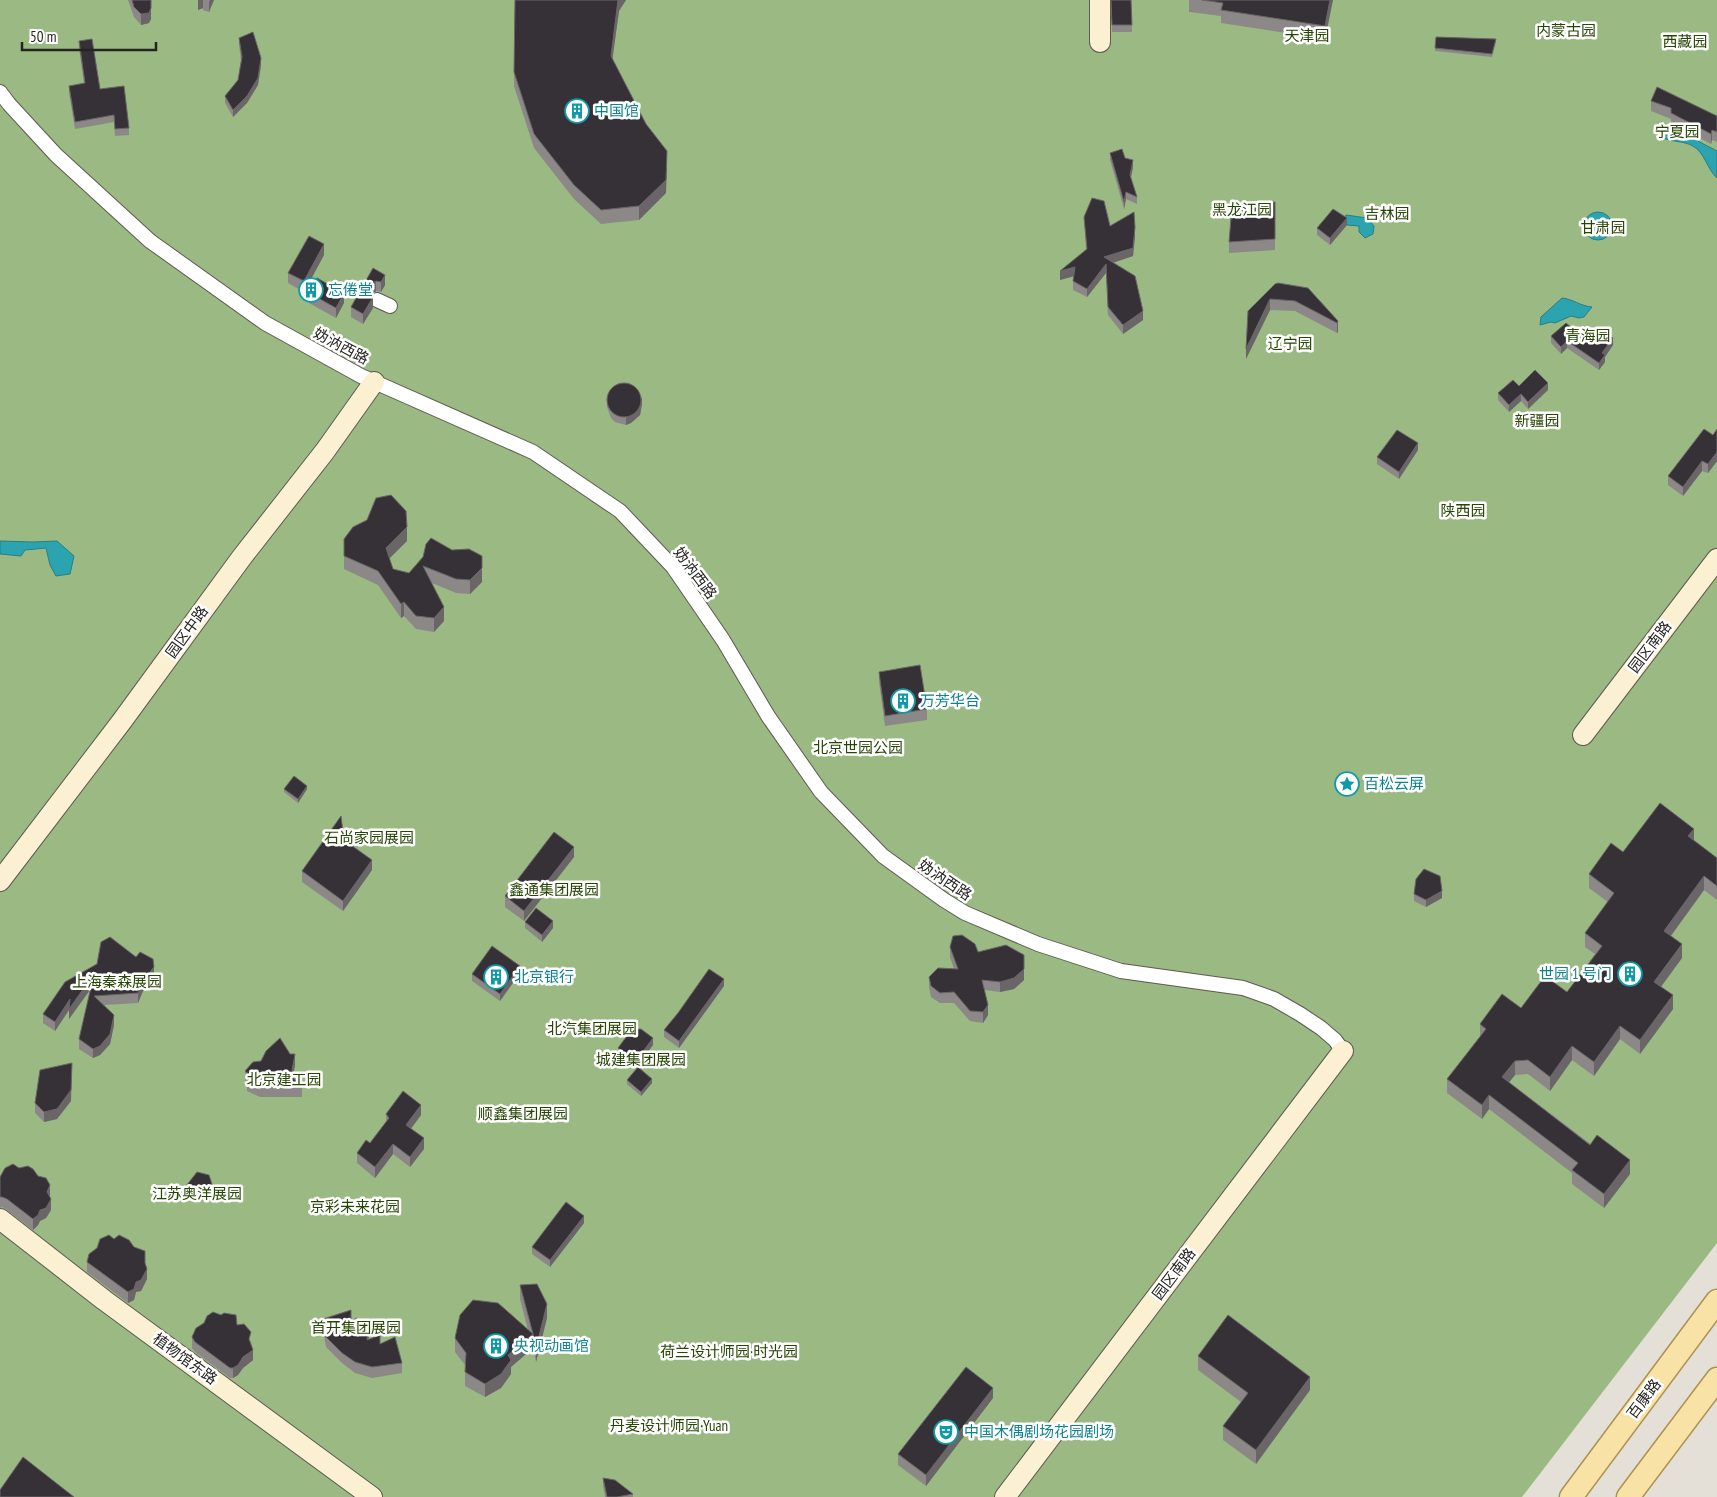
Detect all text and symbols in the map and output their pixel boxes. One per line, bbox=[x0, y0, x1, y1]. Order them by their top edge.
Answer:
scale bar bbox=[22, 20, 156, 52]
park label: 内蒙古园 bbox=[1536, 21, 1596, 40]
park label: 天津园 bbox=[1284, 26, 1330, 45]
text: 50 m bbox=[30, 27, 56, 46]
park label: 西藏园 bbox=[1662, 32, 1708, 51]
building icon: 中国馆 bbox=[564, 98, 590, 124]
place label: 中国馆 bbox=[594, 101, 639, 120]
park label: 宁夏园 bbox=[1654, 122, 1700, 141]
park label: 黑龙江园 bbox=[1212, 200, 1272, 219]
park label: 吉林园 bbox=[1364, 204, 1410, 223]
park label: 甘肃园 bbox=[1580, 218, 1626, 237]
building icon: 忘倦堂 bbox=[298, 277, 324, 303]
place label: 忘倦堂 bbox=[328, 280, 373, 299]
street label: 妫汭西路 bbox=[310, 323, 372, 368]
park label: 青海园 bbox=[1565, 326, 1611, 345]
park label: 辽宁园 bbox=[1267, 334, 1313, 353]
park label: 新疆园 bbox=[1514, 411, 1560, 430]
park label: 陕西园 bbox=[1440, 501, 1486, 520]
street label: 妫汭西路 bbox=[670, 543, 721, 602]
street label: 园区中路 bbox=[161, 602, 212, 662]
street label: 园区南路 bbox=[1624, 617, 1675, 676]
building icon: 万芳华台 bbox=[890, 688, 916, 714]
place label: 万芳华台 bbox=[920, 691, 980, 710]
park label: 北京世园公园 bbox=[813, 738, 903, 757]
place icon: 百松云屏 bbox=[1334, 771, 1360, 797]
place label: 百松云屏 bbox=[1364, 774, 1424, 793]
park label: 石尚家园展园 bbox=[324, 828, 414, 847]
street label: 妫汭西路 bbox=[915, 855, 975, 904]
park label: 鑫通集团展园 bbox=[509, 880, 599, 899]
building icon: 世园 1 号门 bbox=[1617, 961, 1643, 987]
building icon: 北京银行 bbox=[483, 964, 509, 990]
place label: 世园 1 号门 bbox=[1539, 964, 1612, 983]
place label: 北京银行 bbox=[514, 967, 574, 986]
park label: 上海秦森展园 bbox=[72, 972, 162, 991]
park label: 北汽集团展园 bbox=[547, 1019, 637, 1038]
park label: 城建集团展园 bbox=[596, 1050, 686, 1069]
park label: 北京建工园 bbox=[246, 1070, 322, 1089]
park label: 顺鑫集团展园 bbox=[478, 1104, 568, 1123]
park label: 江苏奥洋展园 bbox=[152, 1184, 242, 1203]
park label: 京彩未来花园 bbox=[310, 1197, 400, 1216]
street label: 园区南路 bbox=[1148, 1244, 1199, 1303]
park label: 首开集团展园 bbox=[311, 1318, 401, 1337]
street label: 植物馆东路 bbox=[149, 1329, 221, 1388]
building icon: 央视动画馆 bbox=[483, 1333, 509, 1359]
place label: 央视动画馆 bbox=[514, 1336, 589, 1355]
park label: 荷兰设计师园·时光园 bbox=[660, 1342, 798, 1361]
street label: 百康路 bbox=[1622, 1375, 1665, 1422]
park label: 丹麦设计师园·Yuan bbox=[610, 1416, 728, 1435]
theatre icon: 中国木偶剧场花园剧场 bbox=[933, 1419, 959, 1445]
place label: 中国木偶剧场花园剧场 bbox=[964, 1422, 1114, 1441]

